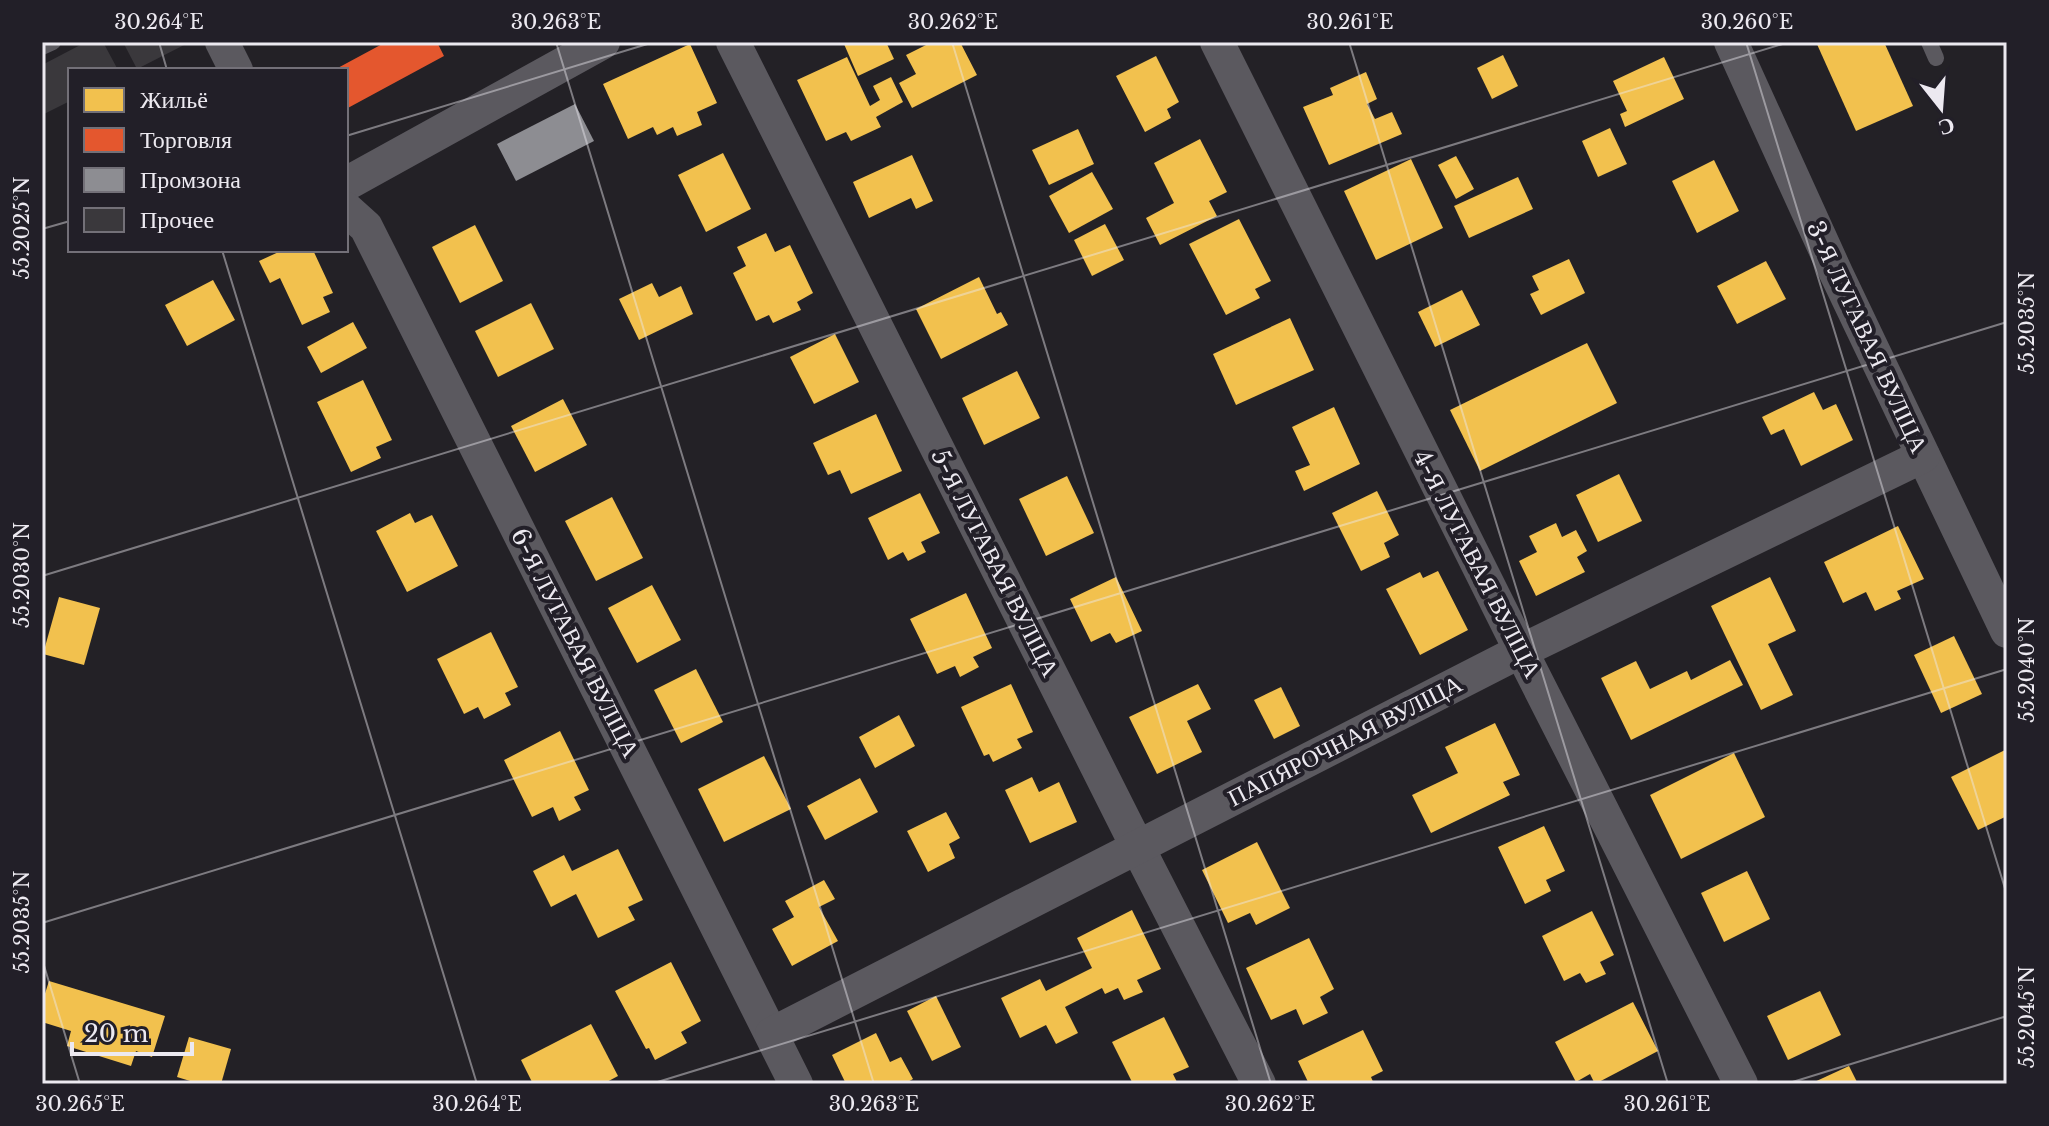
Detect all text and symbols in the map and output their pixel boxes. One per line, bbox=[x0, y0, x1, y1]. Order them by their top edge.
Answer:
text: 30.264°E bbox=[114, 10, 204, 34]
text: 30.263°E bbox=[511, 10, 601, 34]
text: 30.262°E bbox=[908, 10, 998, 34]
text: 30.261°E bbox=[1306, 10, 1394, 34]
text: 30.260°E bbox=[1701, 10, 1793, 34]
legend bbox=[68, 68, 348, 252]
north arrow bbox=[1901, 68, 1981, 148]
text: Жильё bbox=[140, 85, 208, 114]
text: С bbox=[1935, 111, 1958, 142]
text: Торговля bbox=[140, 125, 232, 154]
text: Промзона bbox=[140, 165, 241, 194]
text: 55.2025°N bbox=[10, 176, 34, 280]
text: Прочее bbox=[140, 205, 214, 234]
street label: 3-Я ЛУГАВАЯ ВУЛІЦА bbox=[1801, 216, 1934, 458]
text: 55.2035°N bbox=[2015, 271, 2039, 375]
street label: 5-Я ЛУГАВАЯ ВУЛІЦА bbox=[925, 444, 1066, 682]
street label: 4-Я ЛУГАВАЯ ВУЛІЦА bbox=[1407, 445, 1548, 683]
text: 55.2030°N bbox=[10, 522, 34, 628]
street label: 6-Я ЛУГАВАЯ ВУЛІЦА bbox=[505, 523, 646, 763]
text: 55.2040°N bbox=[2015, 617, 2039, 723]
street label: ПАПЯРОЧНАЯ ВУЛІЦА bbox=[1223, 669, 1467, 812]
text: 55.2035°N bbox=[10, 870, 34, 974]
text: 55.2045°N bbox=[2015, 966, 2039, 1068]
scale bar bbox=[72, 1006, 192, 1056]
text: 20 m bbox=[84, 1019, 149, 1048]
text: 30.265°E bbox=[35, 1092, 125, 1116]
text: 30.264°E bbox=[432, 1092, 522, 1116]
text: 30.263°E bbox=[829, 1092, 919, 1116]
text: 30.262°E bbox=[1225, 1092, 1315, 1116]
text: 30.261°E bbox=[1623, 1092, 1711, 1116]

